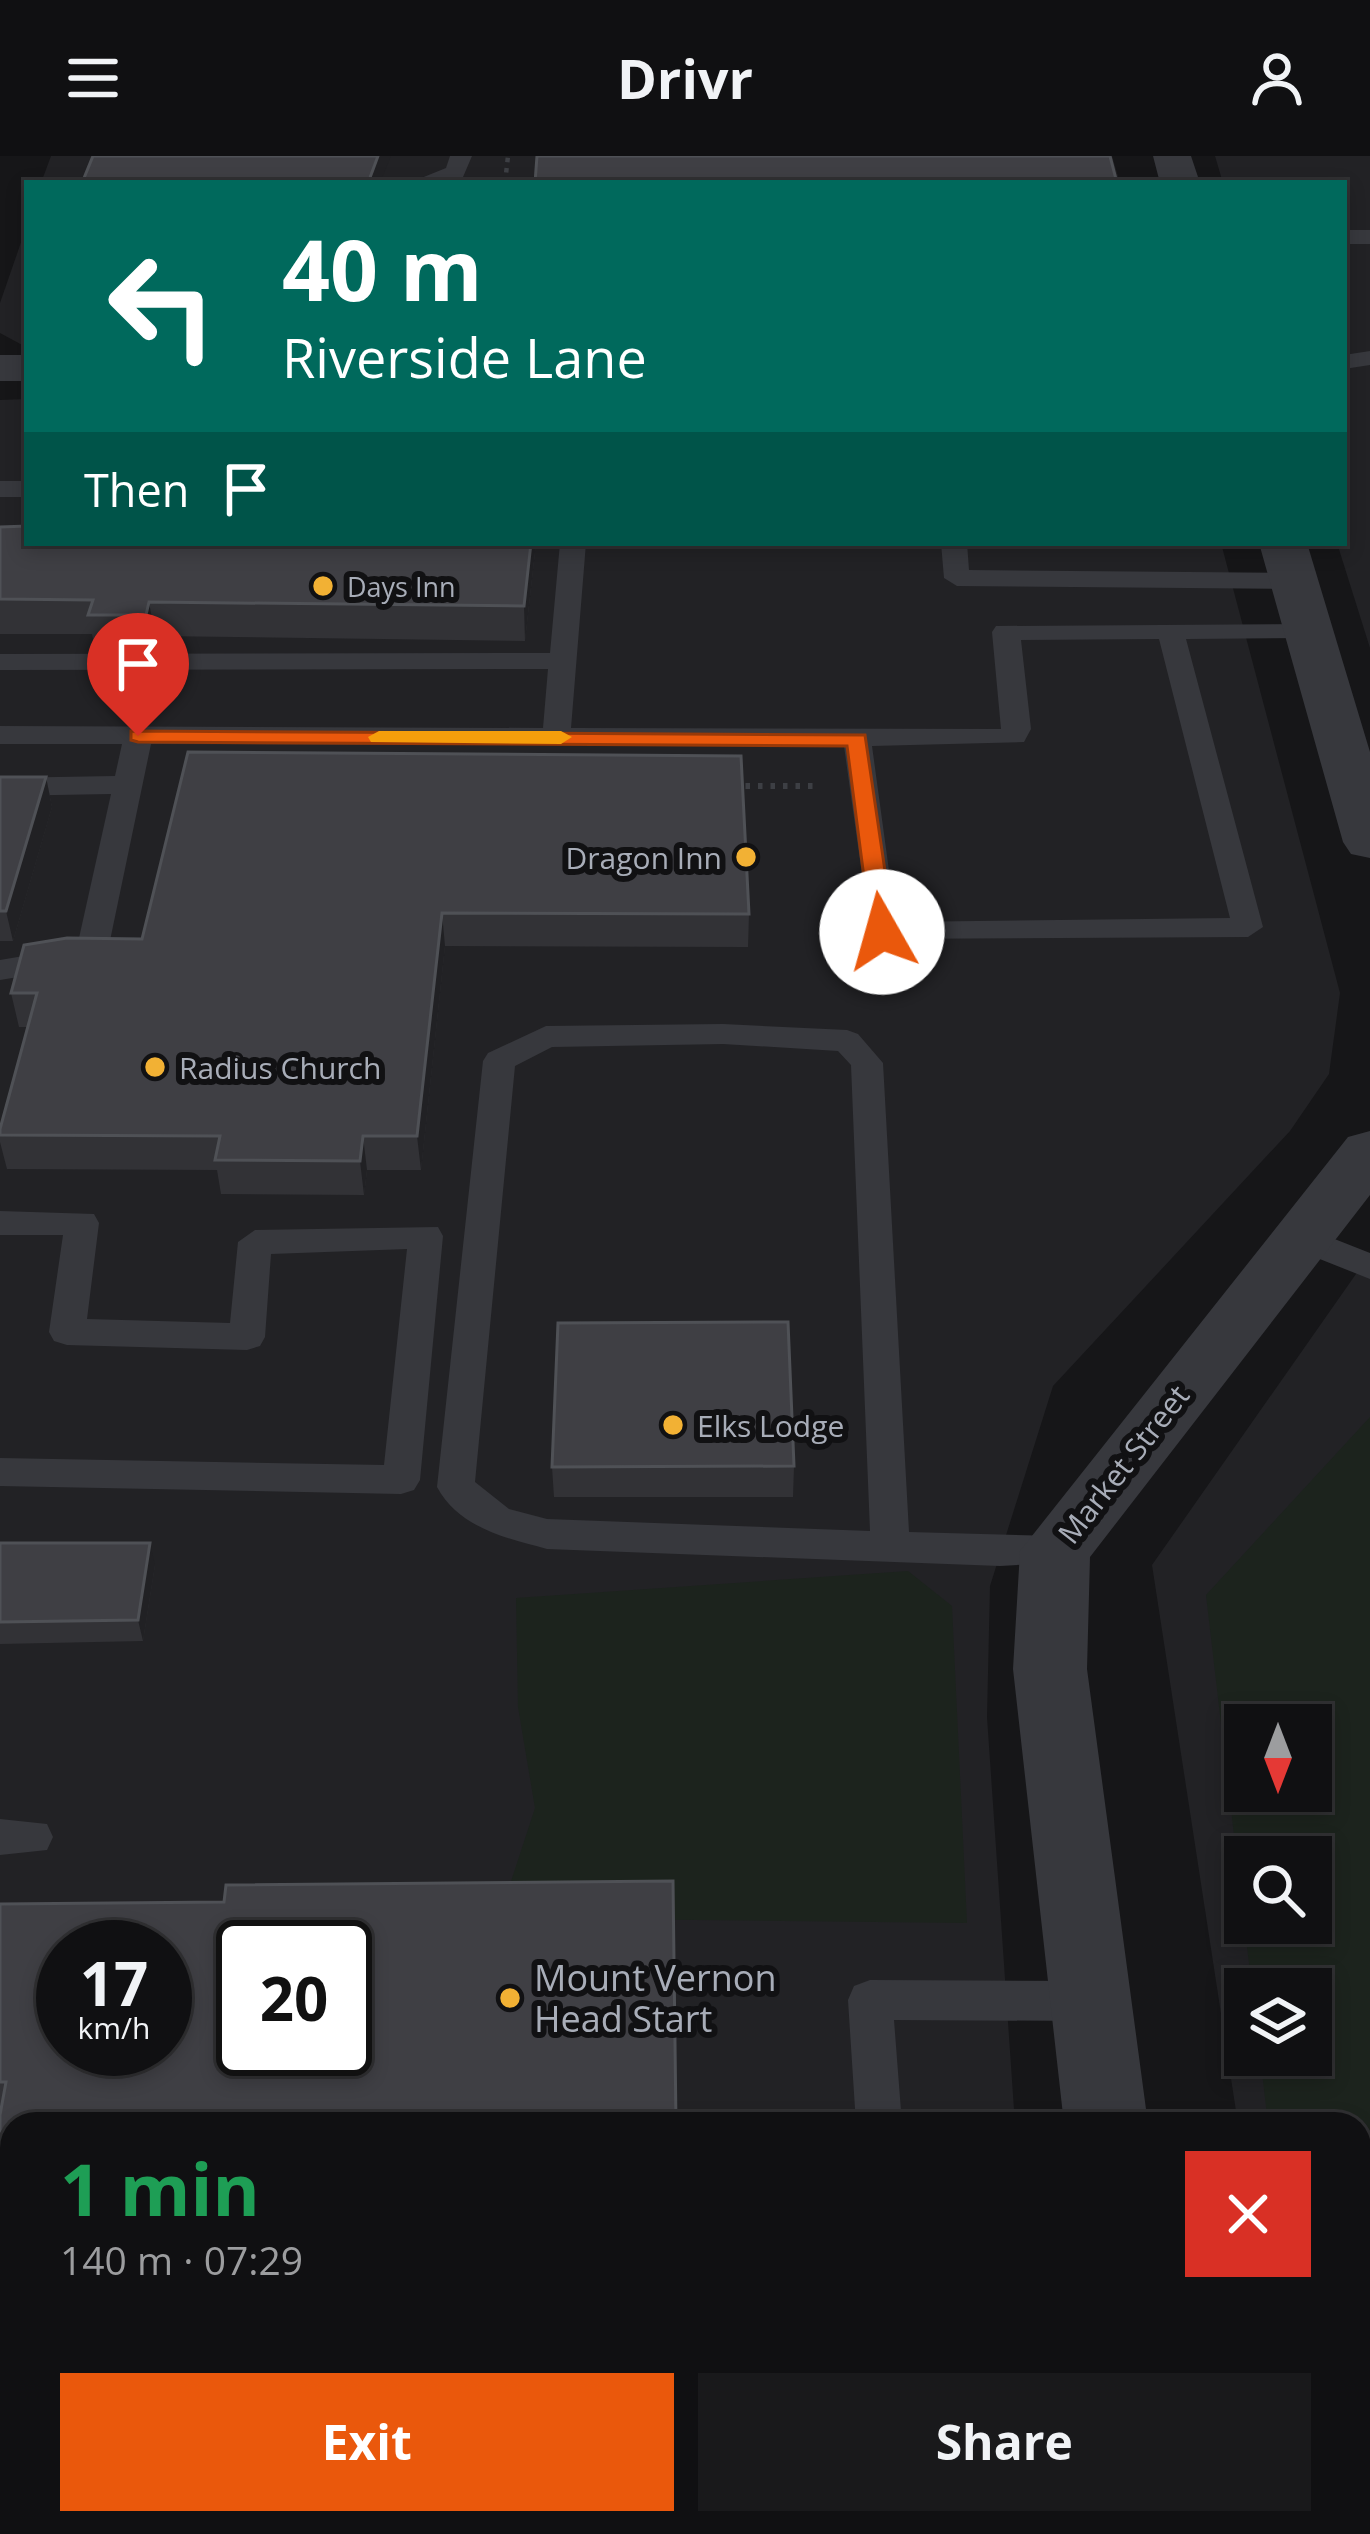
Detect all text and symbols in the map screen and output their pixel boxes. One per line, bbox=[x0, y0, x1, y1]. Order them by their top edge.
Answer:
text: Drivr bbox=[617, 41, 753, 115]
icon: menu bbox=[60, 45, 126, 111]
icon: person bbox=[1244, 45, 1310, 111]
text: 40 m bbox=[282, 211, 482, 326]
icon: left bbox=[84, 228, 240, 384]
text: Riverside Lane bbox=[282, 320, 647, 394]
icon: arrive bbox=[213, 456, 279, 522]
text: Then bbox=[84, 459, 189, 520]
place label: Days Inn bbox=[347, 568, 456, 605]
marker: Days Inn bbox=[310, 573, 336, 599]
pin bbox=[87, 613, 189, 736]
icon: arrive bbox=[105, 631, 171, 697]
place label: Dragon Inn bbox=[566, 837, 722, 878]
marker: Dragon Inn bbox=[733, 844, 759, 870]
position arrow bbox=[819, 869, 945, 995]
place label: Radius Church bbox=[179, 1047, 381, 1088]
marker: Radius Church bbox=[142, 1054, 168, 1080]
street label: Market Street bbox=[1048, 1376, 1198, 1552]
place label: Elks Lodge bbox=[697, 1405, 844, 1446]
marker: Elks Lodge bbox=[660, 1412, 686, 1438]
north arrow bbox=[1224, 1704, 1332, 1812]
map controls bbox=[1224, 1704, 1332, 2076]
button: search bbox=[1224, 1836, 1332, 1944]
speed limit sign: 20 bbox=[216, 1920, 372, 2076]
text: 17 bbox=[80, 1942, 148, 2024]
place label: Mount Vernon Head Start bbox=[534, 1953, 777, 2043]
button: layers bbox=[1224, 1968, 1332, 2076]
marker: Mount Vernon Head Start bbox=[497, 1985, 523, 2011]
text: km/h bbox=[78, 2007, 150, 2048]
text: 1 min bbox=[60, 2139, 260, 2237]
button: close bbox=[1185, 2151, 1311, 2277]
text: 140 m · 07:29 bbox=[60, 2233, 303, 2286]
button: Exit bbox=[60, 2373, 674, 2511]
button: Share bbox=[698, 2373, 1311, 2511]

